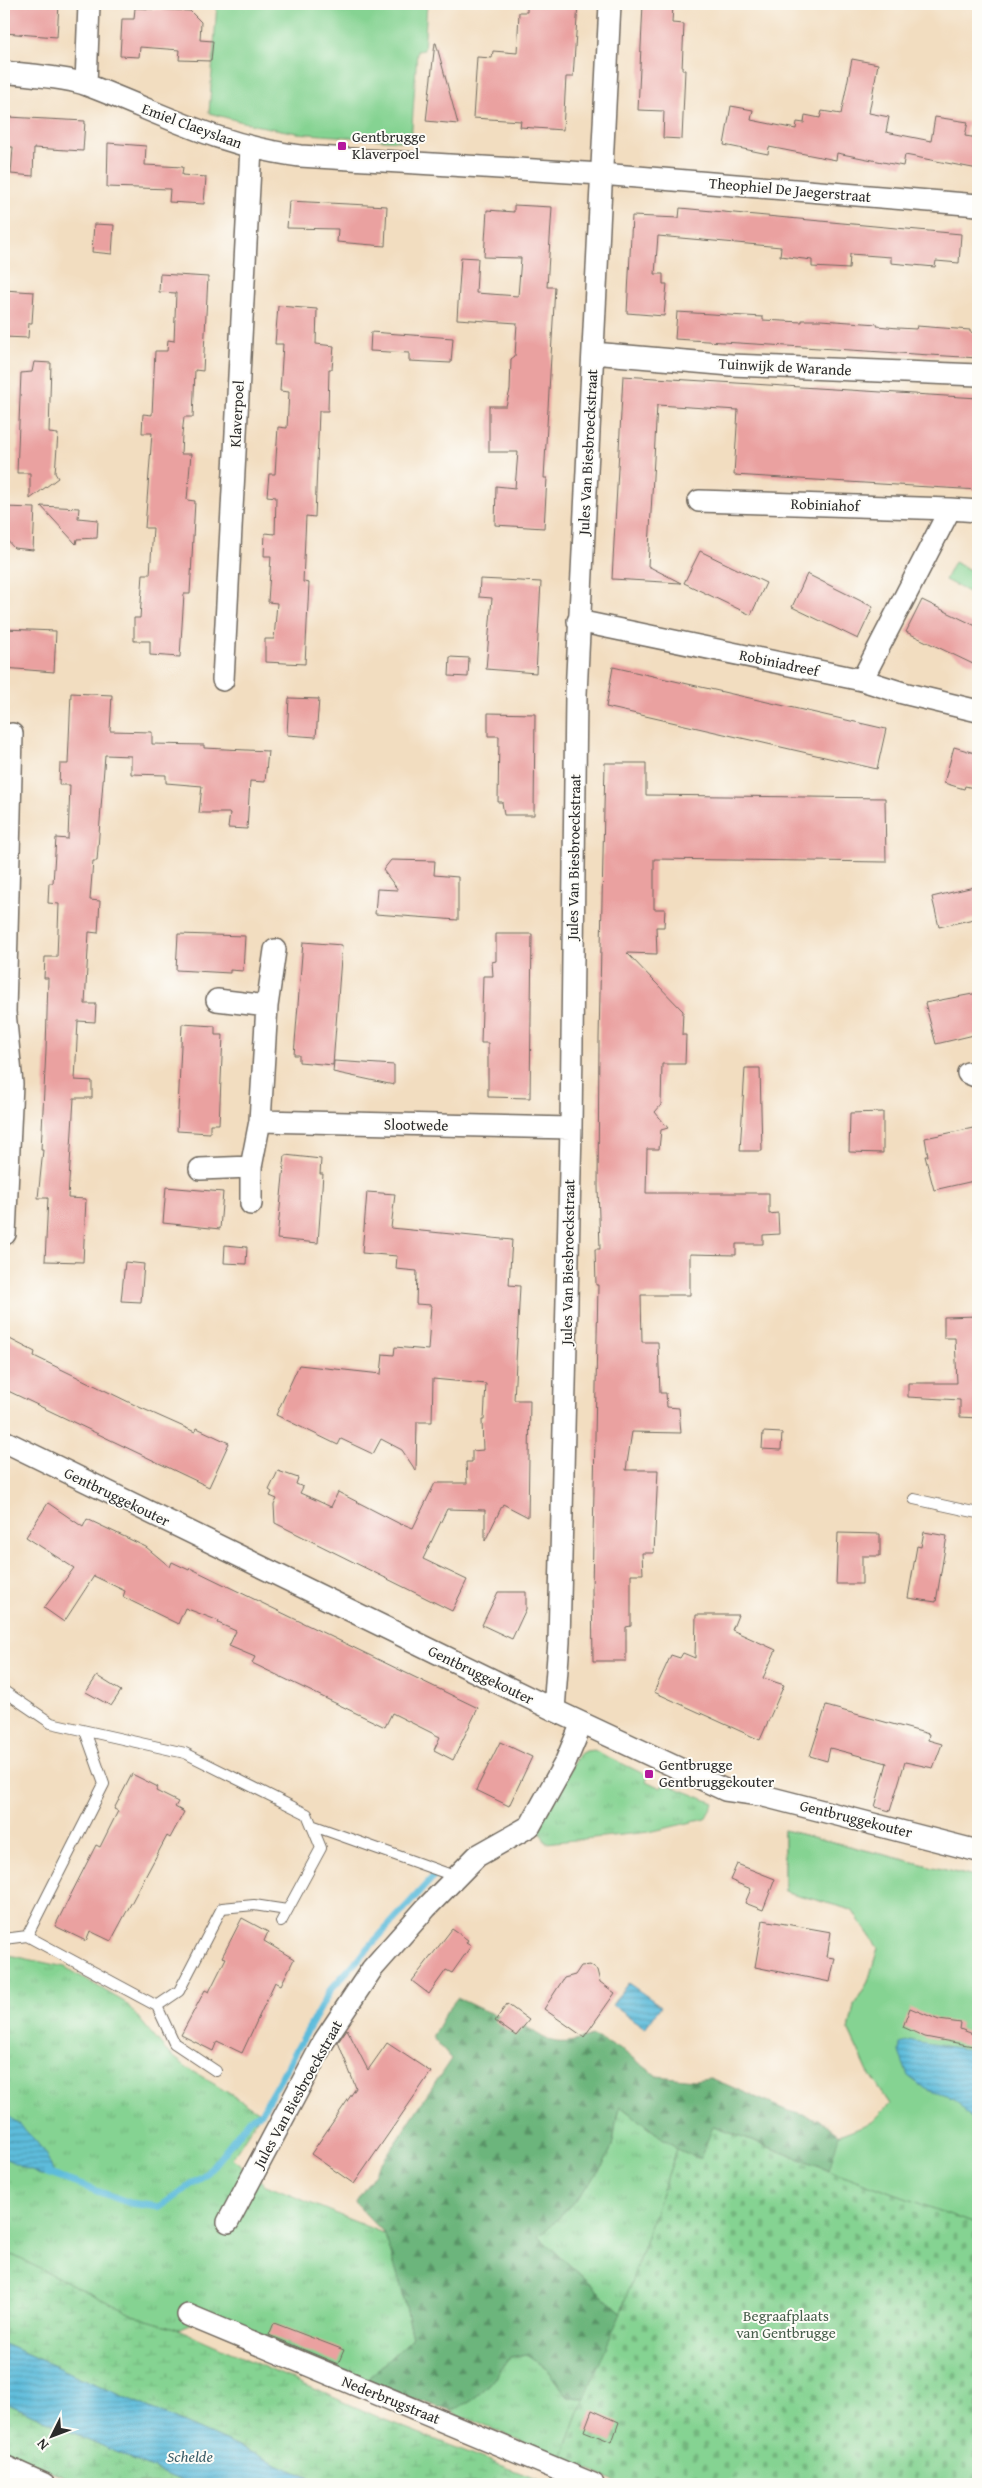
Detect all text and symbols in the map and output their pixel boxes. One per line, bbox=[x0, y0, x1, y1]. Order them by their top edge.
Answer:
street label: Emiel Claeyslaan bbox=[139, 98, 246, 154]
place label: Gentbrugge Klaverpoel bbox=[352, 126, 426, 164]
marker: Gentbrugge Klaverpoel bbox=[336, 140, 348, 152]
street label: Theophiel De Jaegerstraat bbox=[708, 172, 873, 207]
street label: Tuinwijk de Warande bbox=[718, 353, 852, 380]
street label: Jules Van Biesbroeckstraat bbox=[573, 368, 602, 537]
street label: Klaverpoel bbox=[224, 380, 249, 448]
street label: Robiniahof bbox=[790, 493, 862, 516]
street label: Robiniadreef bbox=[737, 644, 823, 682]
street label: Jules Van Biesbroeckstraat bbox=[562, 773, 585, 942]
street label: Slootwede bbox=[384, 1113, 448, 1136]
street label: Jules Van Biesbroeckstraat bbox=[556, 1178, 579, 1347]
street label: Gentbruggekouter bbox=[61, 1462, 174, 1531]
street label: Gentbruggekouter bbox=[425, 1640, 538, 1709]
place label: Gentbrugge Gentbruggekouter bbox=[659, 1754, 774, 1792]
marker: Gentbrugge Gentbruggekouter bbox=[643, 1768, 655, 1780]
street label: Gentbruggekouter bbox=[798, 1794, 915, 1843]
street label: Jules Van Biesbroeckstraat bbox=[247, 2015, 347, 2173]
park label: Begraafplaats van Gentbrugge bbox=[736, 2305, 836, 2343]
street label: Nederbrugstraat bbox=[339, 2370, 444, 2429]
north arrow bbox=[28, 2410, 78, 2460]
text: N bbox=[31, 2434, 53, 2455]
water label: Schelde bbox=[167, 2444, 214, 2468]

